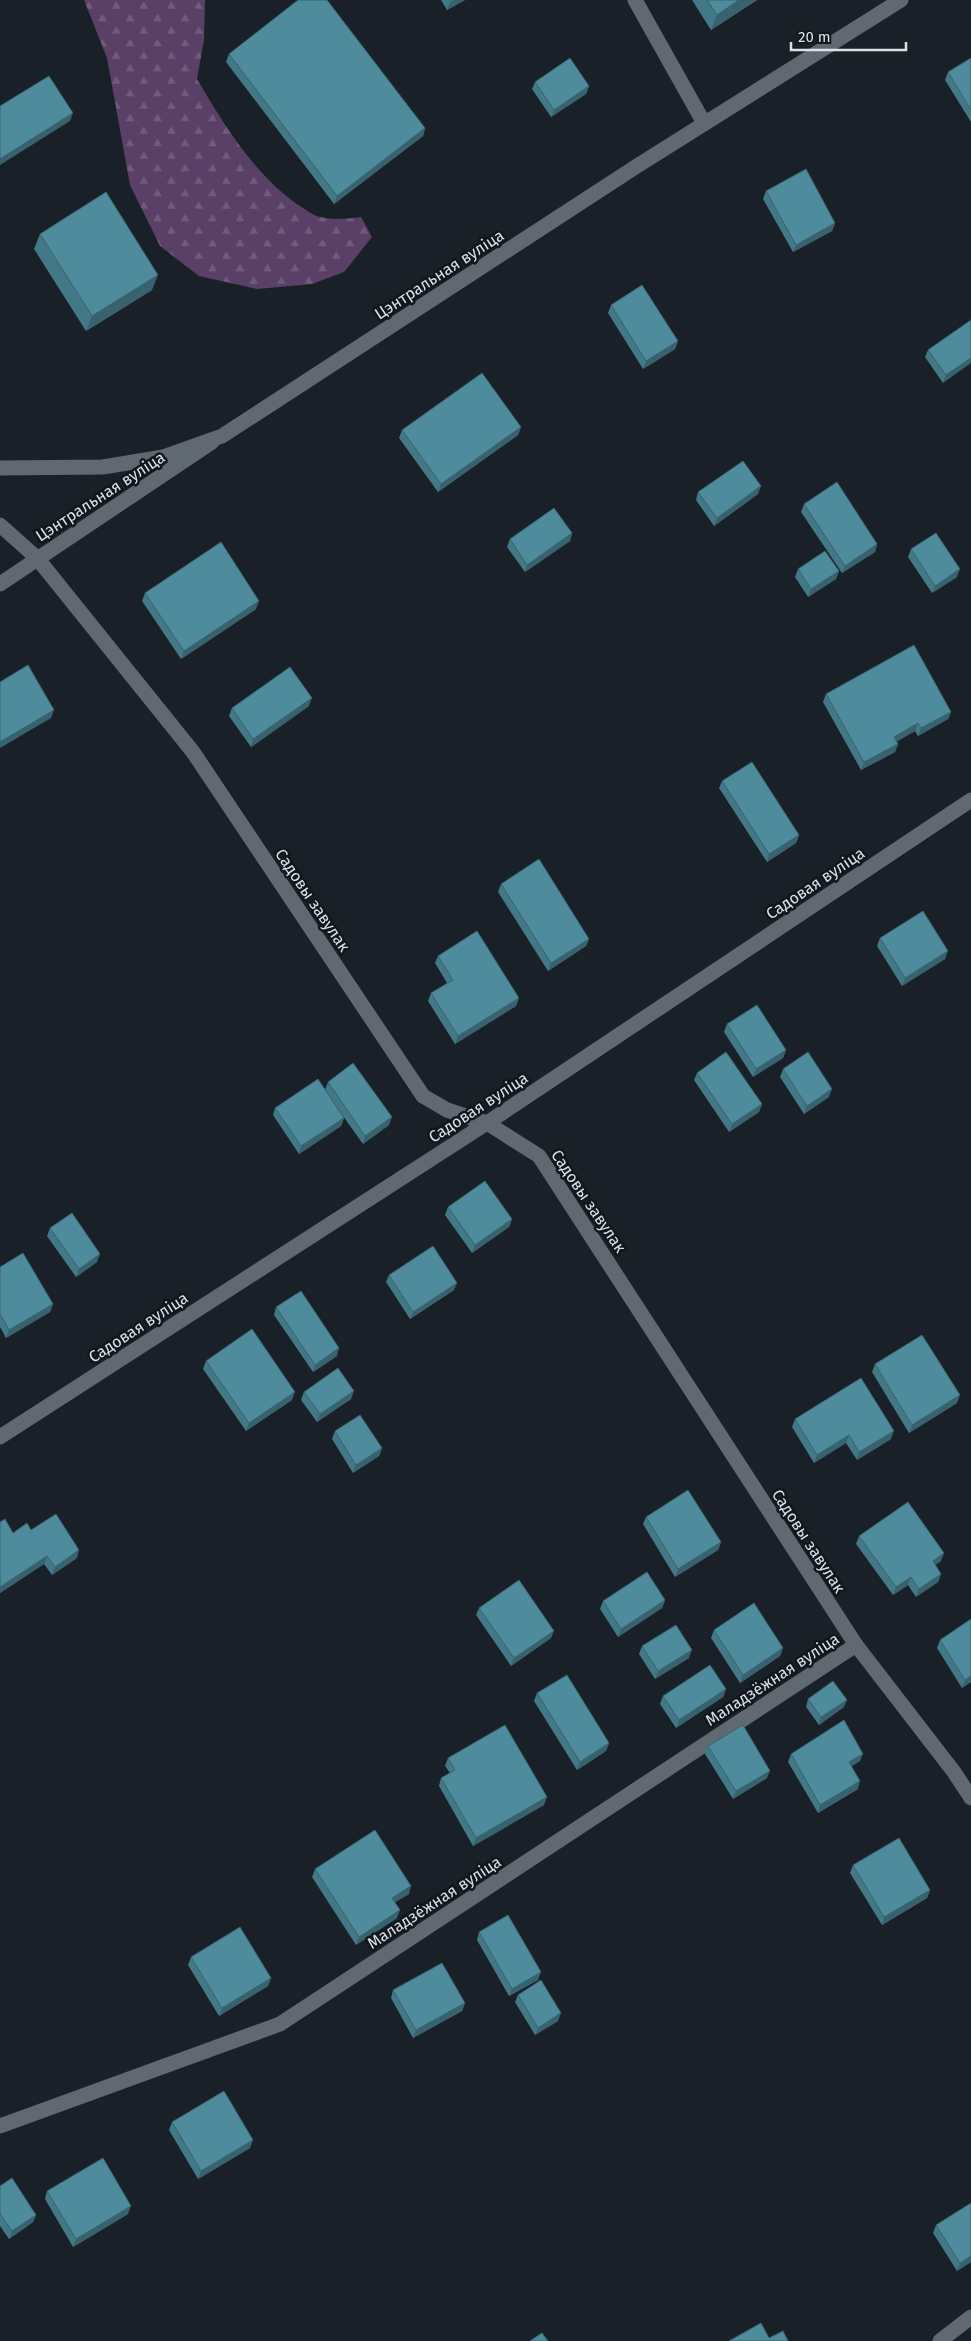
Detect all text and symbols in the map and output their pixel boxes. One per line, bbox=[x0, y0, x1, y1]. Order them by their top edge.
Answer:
scale bar bbox=[791, 20, 906, 52]
text: 20 m bbox=[798, 28, 831, 46]
street label: Цэнтральная вуліца bbox=[371, 226, 507, 323]
street label: Цэнтральная вуліца bbox=[32, 448, 168, 545]
street label: Садовая вуліца bbox=[762, 843, 868, 923]
street label: Садовы завулак bbox=[271, 845, 354, 956]
street label: Садовая вуліца bbox=[425, 1068, 532, 1147]
street label: Садовы завулак bbox=[547, 1146, 630, 1257]
street label: Садовая вуліца bbox=[85, 1288, 192, 1367]
street label: Садовы завулак bbox=[768, 1486, 850, 1597]
street label: Маладзёжная вуліца bbox=[702, 1629, 843, 1730]
street label: Маладзёжная вуліца bbox=[364, 1852, 505, 1953]

